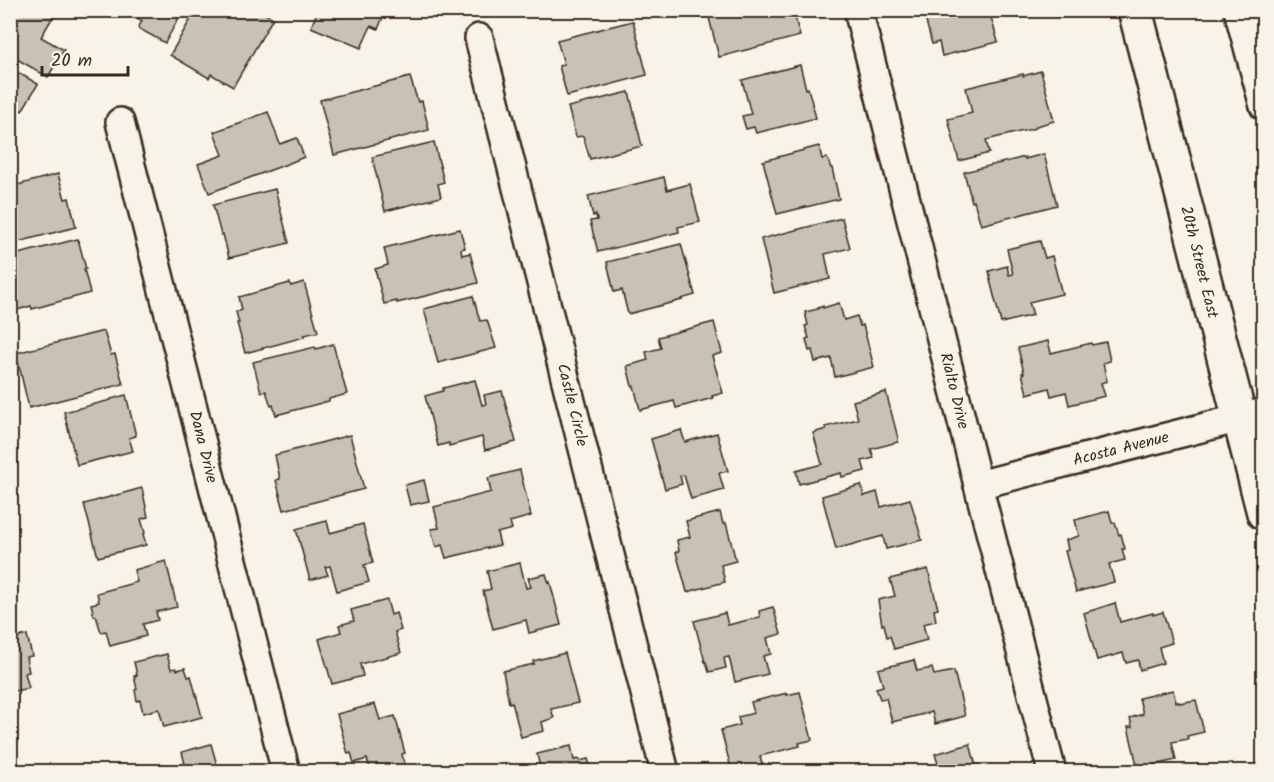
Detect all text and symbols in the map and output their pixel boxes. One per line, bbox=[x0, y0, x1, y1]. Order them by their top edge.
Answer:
scale bar bbox=[42, 39, 128, 77]
text: 20 m bbox=[51, 47, 92, 76]
street label: 20th Street East bbox=[1173, 203, 1225, 322]
street label: Rialto Drive bbox=[932, 350, 976, 432]
street label: Castle Circle bbox=[550, 361, 594, 449]
street label: Dana Drive bbox=[182, 408, 224, 486]
street label: Acosta Avenue bbox=[1070, 425, 1172, 473]

